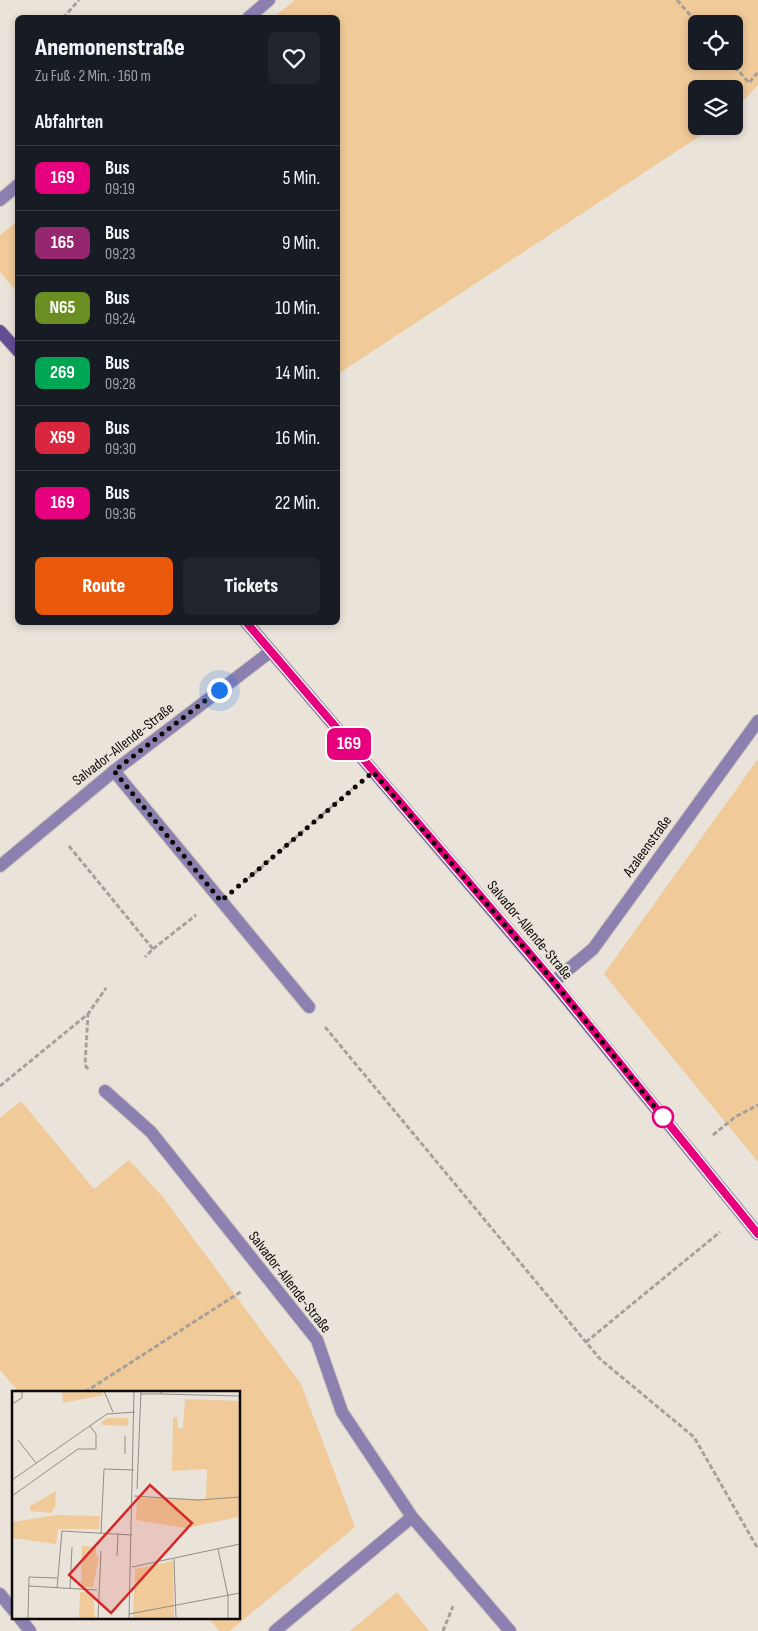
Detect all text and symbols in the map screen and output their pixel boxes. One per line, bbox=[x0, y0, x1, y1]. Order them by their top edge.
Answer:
map controls bbox=[688, 15, 743, 135]
button: locate bbox=[688, 15, 743, 70]
button: heart bbox=[268, 32, 320, 84]
text: Anemonenstraße bbox=[35, 33, 185, 62]
text: Zu Fuß · 2 Min. · 160 m bbox=[35, 67, 151, 86]
button: layers bbox=[688, 80, 743, 135]
text: Abfahrten bbox=[35, 111, 103, 134]
text: Bus bbox=[105, 157, 130, 180]
text: 169 bbox=[50, 167, 75, 188]
text: 5 Min. bbox=[283, 167, 320, 190]
text: 09:19 bbox=[105, 180, 135, 199]
text: Bus bbox=[105, 222, 130, 245]
text: 165 bbox=[51, 232, 74, 253]
text: 9 Min. bbox=[282, 232, 320, 255]
text: 09:23 bbox=[105, 245, 136, 264]
text: Bus bbox=[105, 287, 130, 310]
text: N65 bbox=[50, 297, 76, 318]
text: 10 Min. bbox=[275, 297, 320, 320]
text: 09:24 bbox=[105, 310, 135, 329]
text: Bus bbox=[105, 352, 130, 375]
text: 269 bbox=[50, 362, 75, 383]
text: 14 Min. bbox=[276, 362, 320, 385]
text: 09:28 bbox=[105, 375, 136, 394]
text: Bus bbox=[105, 417, 130, 440]
text: X69 bbox=[50, 427, 75, 448]
text: 16 Min. bbox=[275, 427, 320, 450]
text: 09:30 bbox=[105, 440, 136, 459]
text: Bus bbox=[105, 482, 130, 505]
text: 169 bbox=[50, 492, 75, 513]
text: 22 Min. bbox=[275, 492, 320, 515]
text: 09:36 bbox=[105, 505, 136, 524]
button: Route bbox=[35, 557, 173, 615]
button: Tickets bbox=[183, 557, 320, 615]
your location bbox=[207, 678, 232, 703]
street label: Salvador-Allende-Straße bbox=[69, 699, 178, 790]
line badge: 169 bbox=[320, 728, 378, 760]
text: 169 bbox=[337, 733, 361, 754]
street label: Azaleenstraße bbox=[618, 812, 676, 881]
street label: Salvador-Allende-Straße bbox=[483, 877, 577, 984]
unlabelled marker bbox=[652, 1106, 674, 1128]
street label: Salvador-Allende-Straße bbox=[244, 1228, 335, 1337]
inset map bbox=[12, 1391, 240, 1618]

